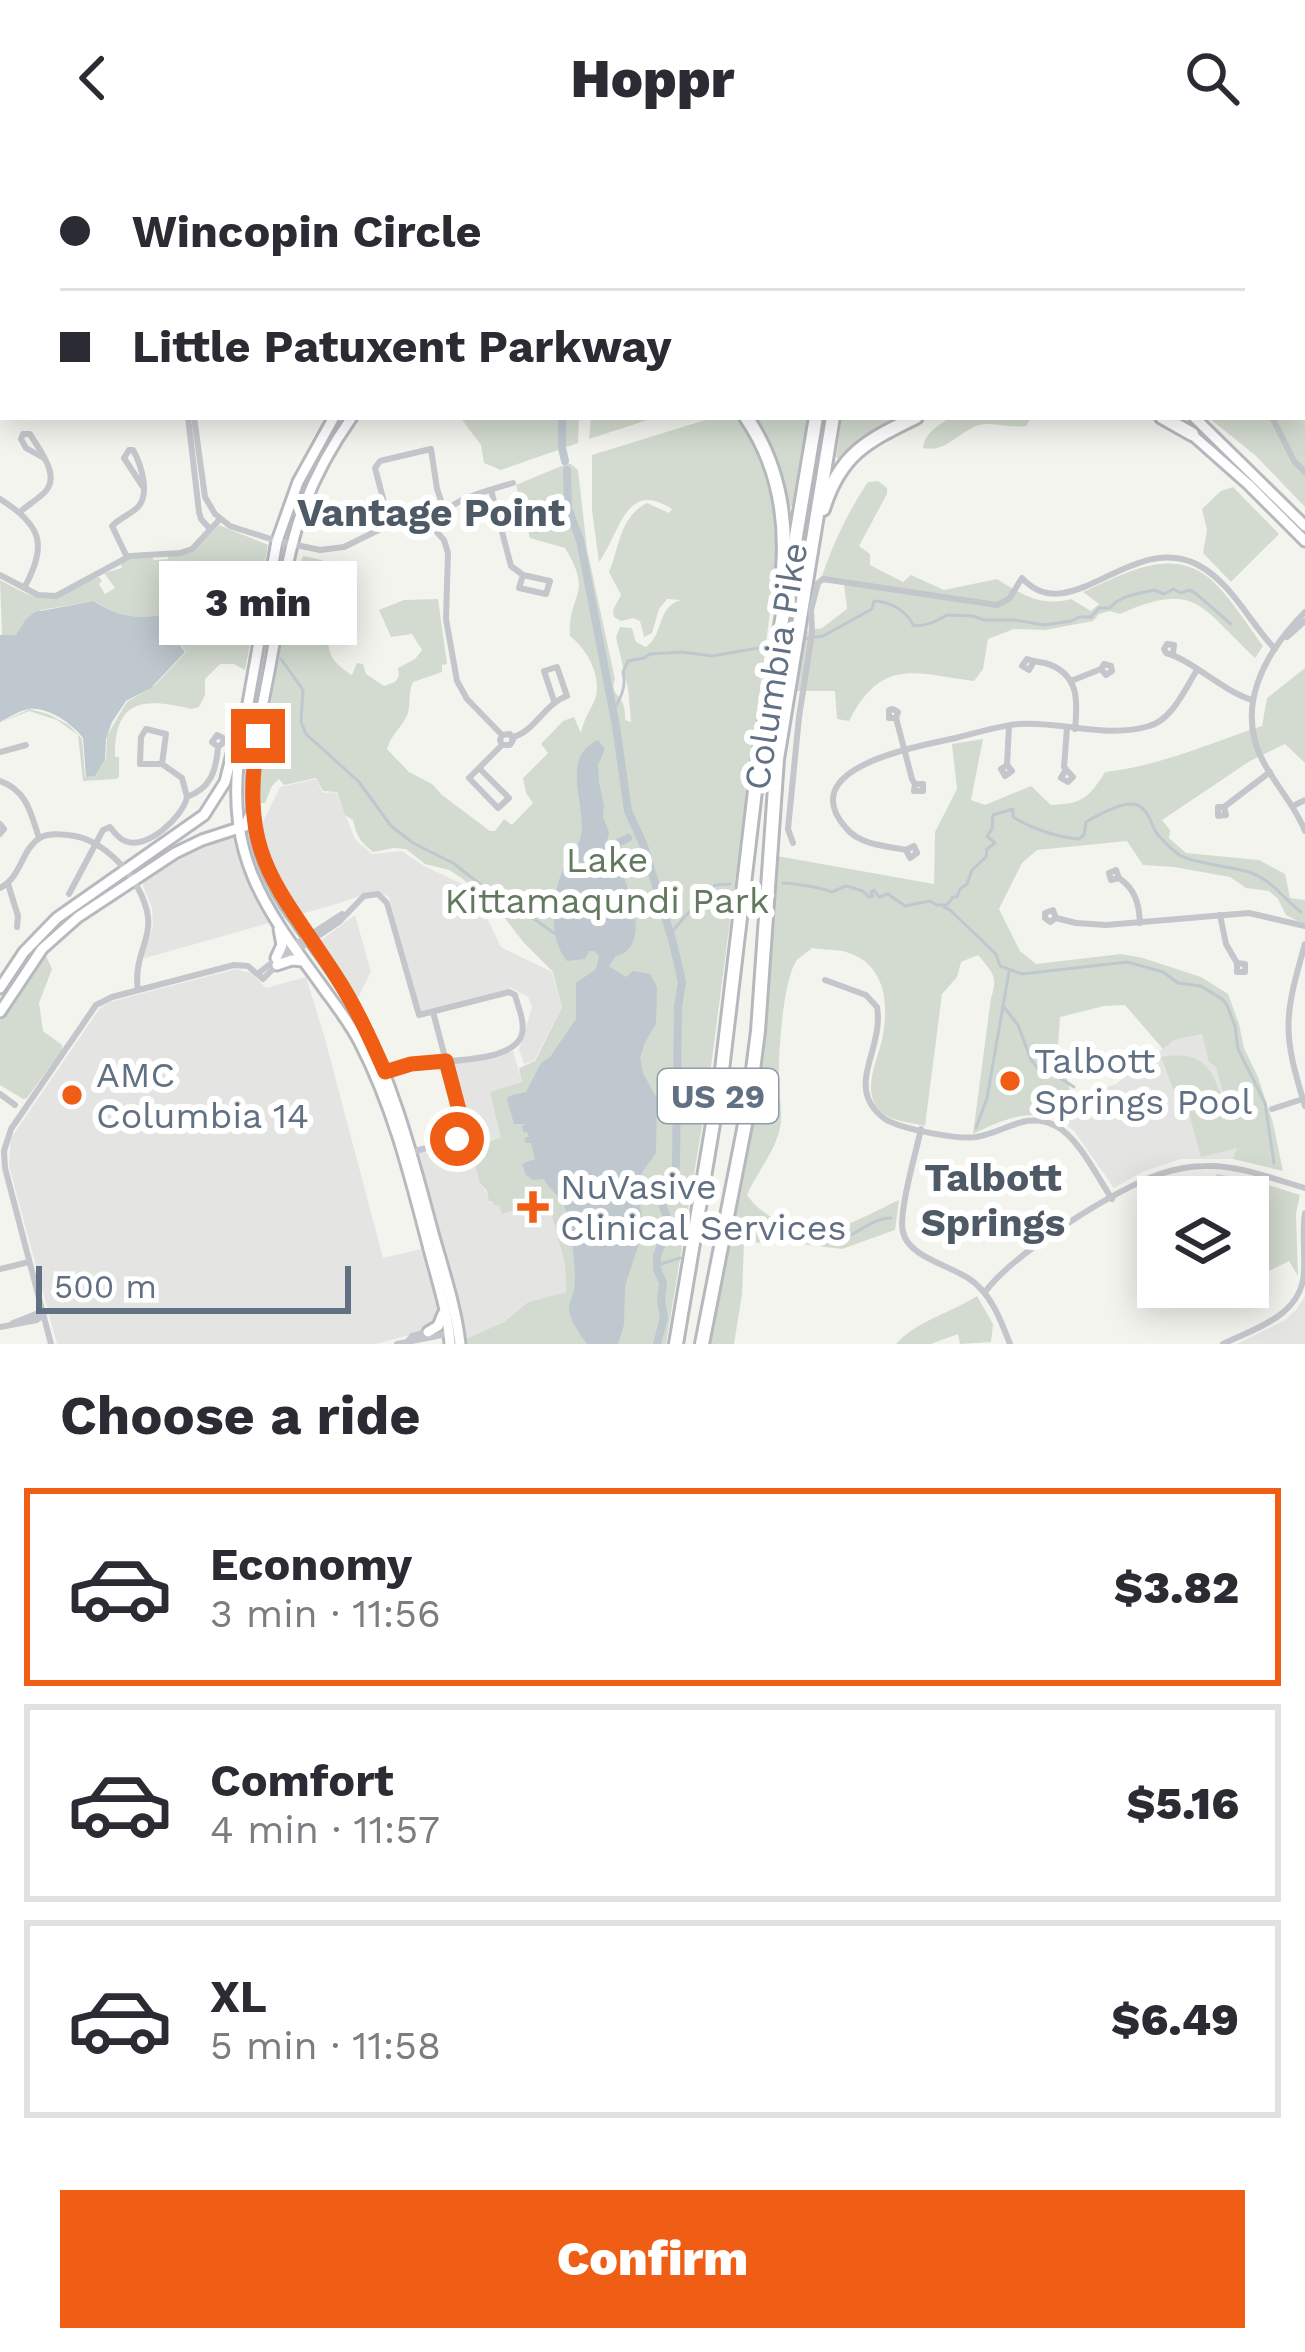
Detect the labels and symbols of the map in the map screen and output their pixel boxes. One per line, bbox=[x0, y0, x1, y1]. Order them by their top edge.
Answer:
district label: Vantage Point bbox=[297, 490, 565, 535]
street label: Columbia Pike bbox=[736, 539, 816, 793]
callout: 3 min bbox=[159, 562, 357, 646]
route end bbox=[231, 709, 285, 763]
park label: Lake Kittamaqundi Park bbox=[444, 839, 770, 922]
place label: Talbott Springs Pool bbox=[1034, 1040, 1252, 1123]
place label: AMC Columbia 14 bbox=[96, 1054, 309, 1137]
marker: Talbott Springs Pool bbox=[997, 1068, 1023, 1094]
road number: US 29 bbox=[658, 1069, 778, 1123]
marker: AMC Columbia 14 bbox=[59, 1082, 85, 1108]
route start bbox=[430, 1112, 484, 1166]
district label: Talbott Springs bbox=[921, 1155, 1065, 1245]
place label: NuVasive Clinical Services bbox=[560, 1166, 846, 1249]
marker: NuVasive Clinical Services bbox=[517, 1191, 549, 1223]
scale bar bbox=[36, 1260, 351, 1313]

